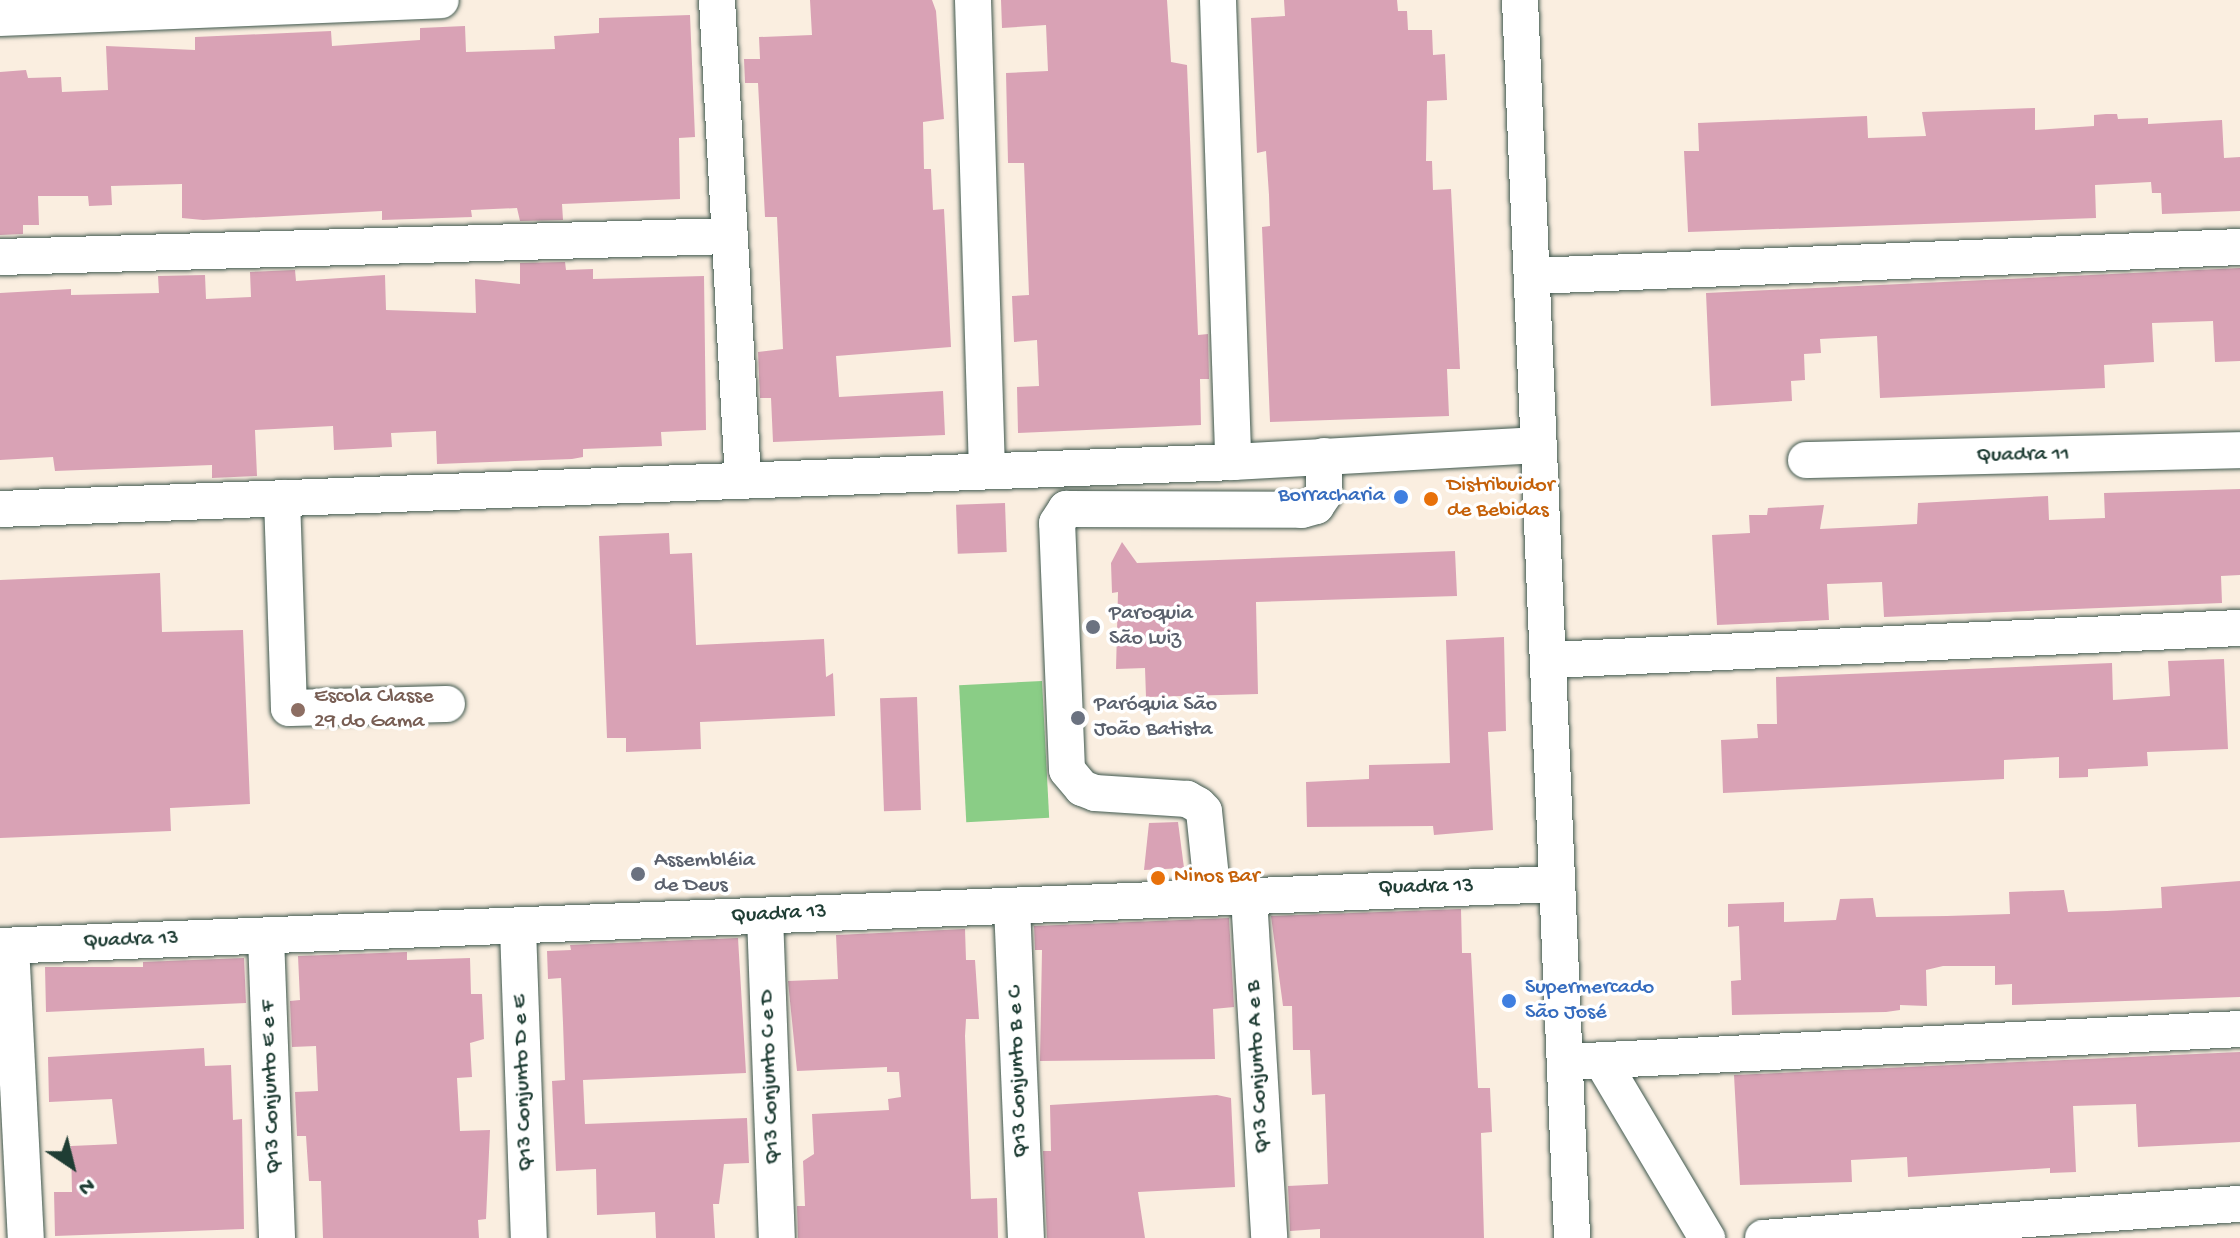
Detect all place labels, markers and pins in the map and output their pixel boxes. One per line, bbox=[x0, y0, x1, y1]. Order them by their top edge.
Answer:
place label: Distribuidor de Bebidas bbox=[1447, 473, 1555, 524]
place label: Borracharia bbox=[1278, 484, 1385, 510]
marker: Borracharia bbox=[1392, 488, 1410, 506]
marker: Distribuidor de Bebidas bbox=[1422, 490, 1440, 508]
place label: Paroquia São Luiz bbox=[1109, 601, 1193, 652]
marker: Paroquia São Luiz bbox=[1084, 618, 1102, 636]
place label: Escola Classe 29 do Gama bbox=[314, 684, 434, 736]
place label: Paróquia São João Batista bbox=[1094, 692, 1217, 744]
marker: Escola Classe 29 do Gama bbox=[289, 701, 307, 719]
marker: Paróquia São João Batista bbox=[1069, 709, 1087, 727]
place label: Assembléia de Deus bbox=[654, 848, 755, 900]
marker: Assembléia de Deus bbox=[629, 865, 647, 883]
place label: Ninos Bar bbox=[1174, 865, 1260, 891]
marker: Ninos Bar bbox=[1149, 869, 1167, 887]
place label: Supermercado São José bbox=[1525, 975, 1654, 1026]
marker: Supermercado São José bbox=[1500, 992, 1518, 1010]

